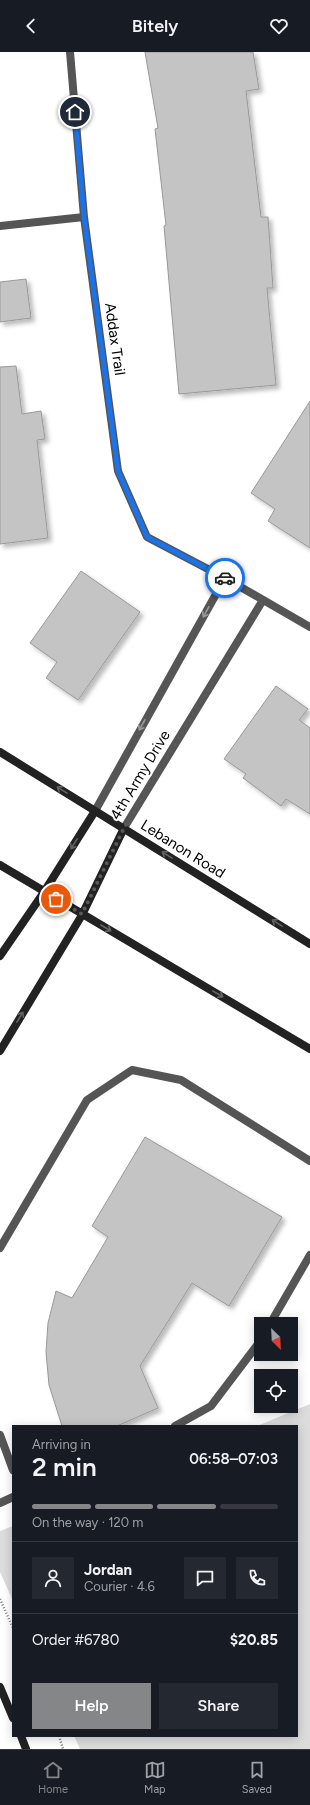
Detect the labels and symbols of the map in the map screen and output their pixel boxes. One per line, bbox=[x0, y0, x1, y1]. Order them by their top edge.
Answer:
pin bbox=[58, 95, 92, 129]
street label: Addax Trail bbox=[101, 302, 129, 376]
courier bbox=[205, 558, 245, 598]
one-way arrow bbox=[201, 606, 209, 618]
one-way arrow bbox=[138, 719, 146, 731]
street label: 4th Army Drive bbox=[106, 727, 174, 823]
one-way arrow bbox=[56, 786, 68, 794]
street label: Lebanon Road bbox=[137, 816, 229, 882]
one-way arrow bbox=[70, 838, 78, 849]
one-way arrow bbox=[161, 850, 172, 859]
pin bbox=[39, 882, 73, 916]
one-way arrow bbox=[271, 919, 283, 927]
one-way arrow bbox=[99, 925, 111, 933]
one-way arrow bbox=[212, 991, 224, 999]
one-way arrow bbox=[17, 1011, 25, 1023]
north arrow bbox=[254, 1317, 298, 1361]

